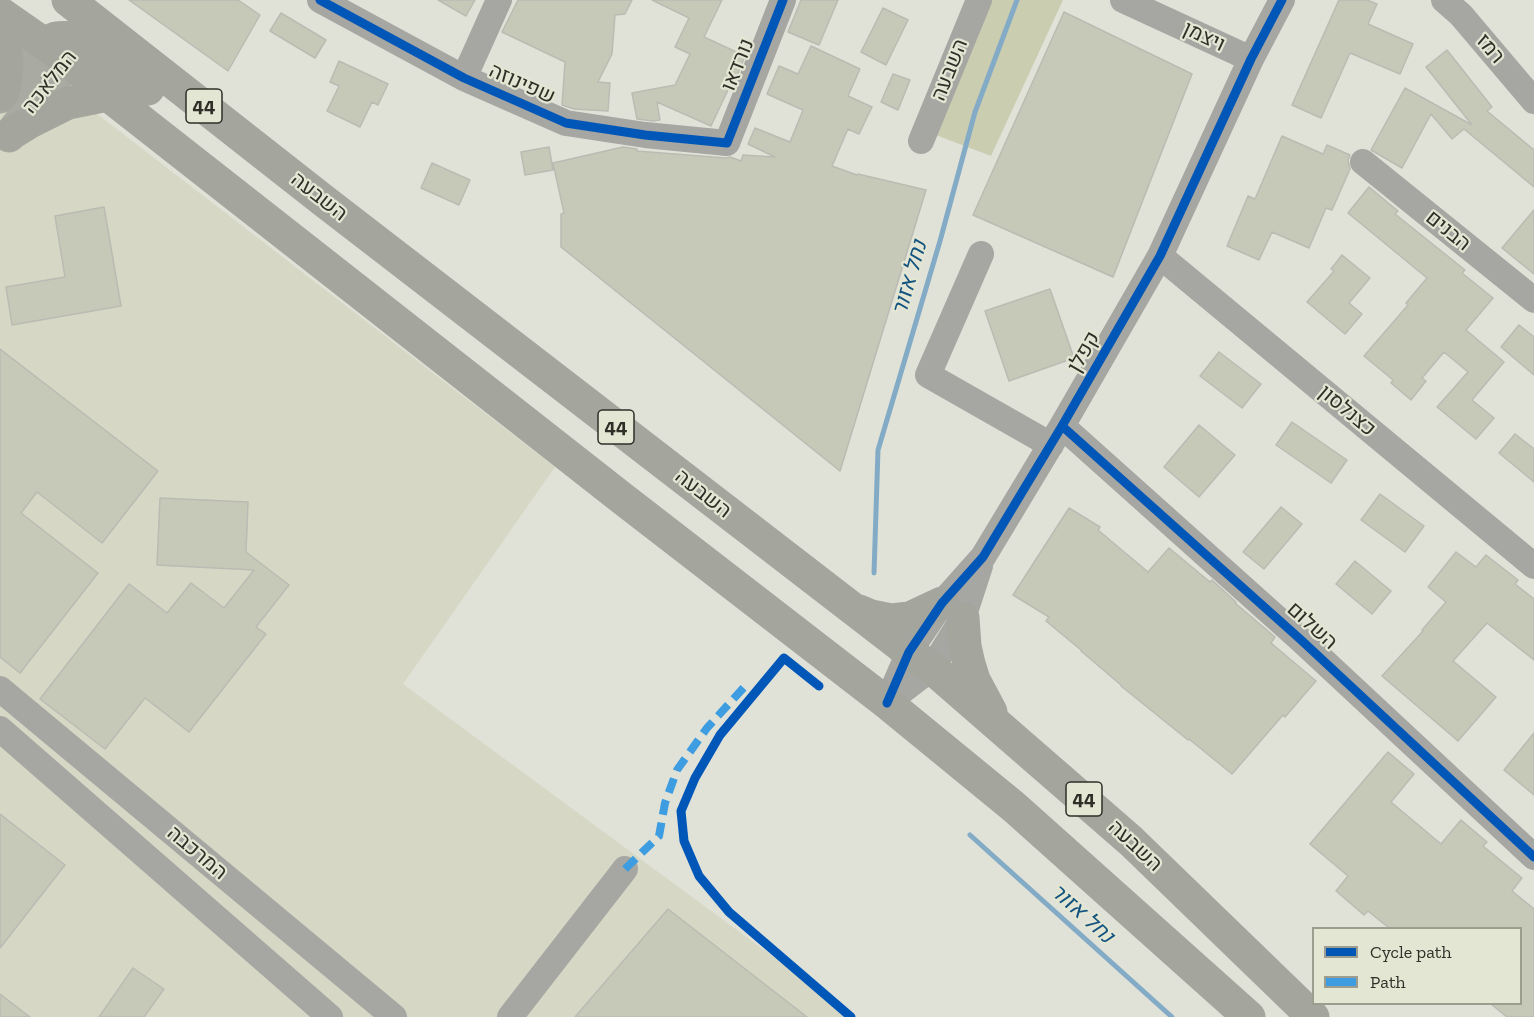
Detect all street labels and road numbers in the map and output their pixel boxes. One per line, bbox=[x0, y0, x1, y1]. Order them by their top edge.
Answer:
street label: ויצמן bbox=[1179, 16, 1229, 58]
street label: רמז bbox=[1470, 29, 1510, 69]
street label: נורדאו bbox=[716, 35, 760, 95]
street label: השבעה bbox=[926, 35, 974, 105]
street label: המלאכה bbox=[17, 45, 83, 119]
street label: שפינוזה bbox=[485, 58, 559, 110]
road number: 44 bbox=[186, 89, 222, 123]
street label: השבעה bbox=[286, 167, 352, 227]
street label: הבנים bbox=[1420, 205, 1476, 257]
street label: קפלן bbox=[1062, 327, 1106, 377]
street label: כצנלסון bbox=[1313, 380, 1381, 442]
road number: 44 bbox=[598, 410, 634, 444]
street label: השבעה bbox=[670, 464, 736, 524]
street label: השלום bbox=[1282, 597, 1342, 655]
road number: 44 bbox=[1066, 782, 1102, 816]
street label: השבעה bbox=[1103, 815, 1167, 877]
street label: המרכבה bbox=[162, 821, 232, 885]

